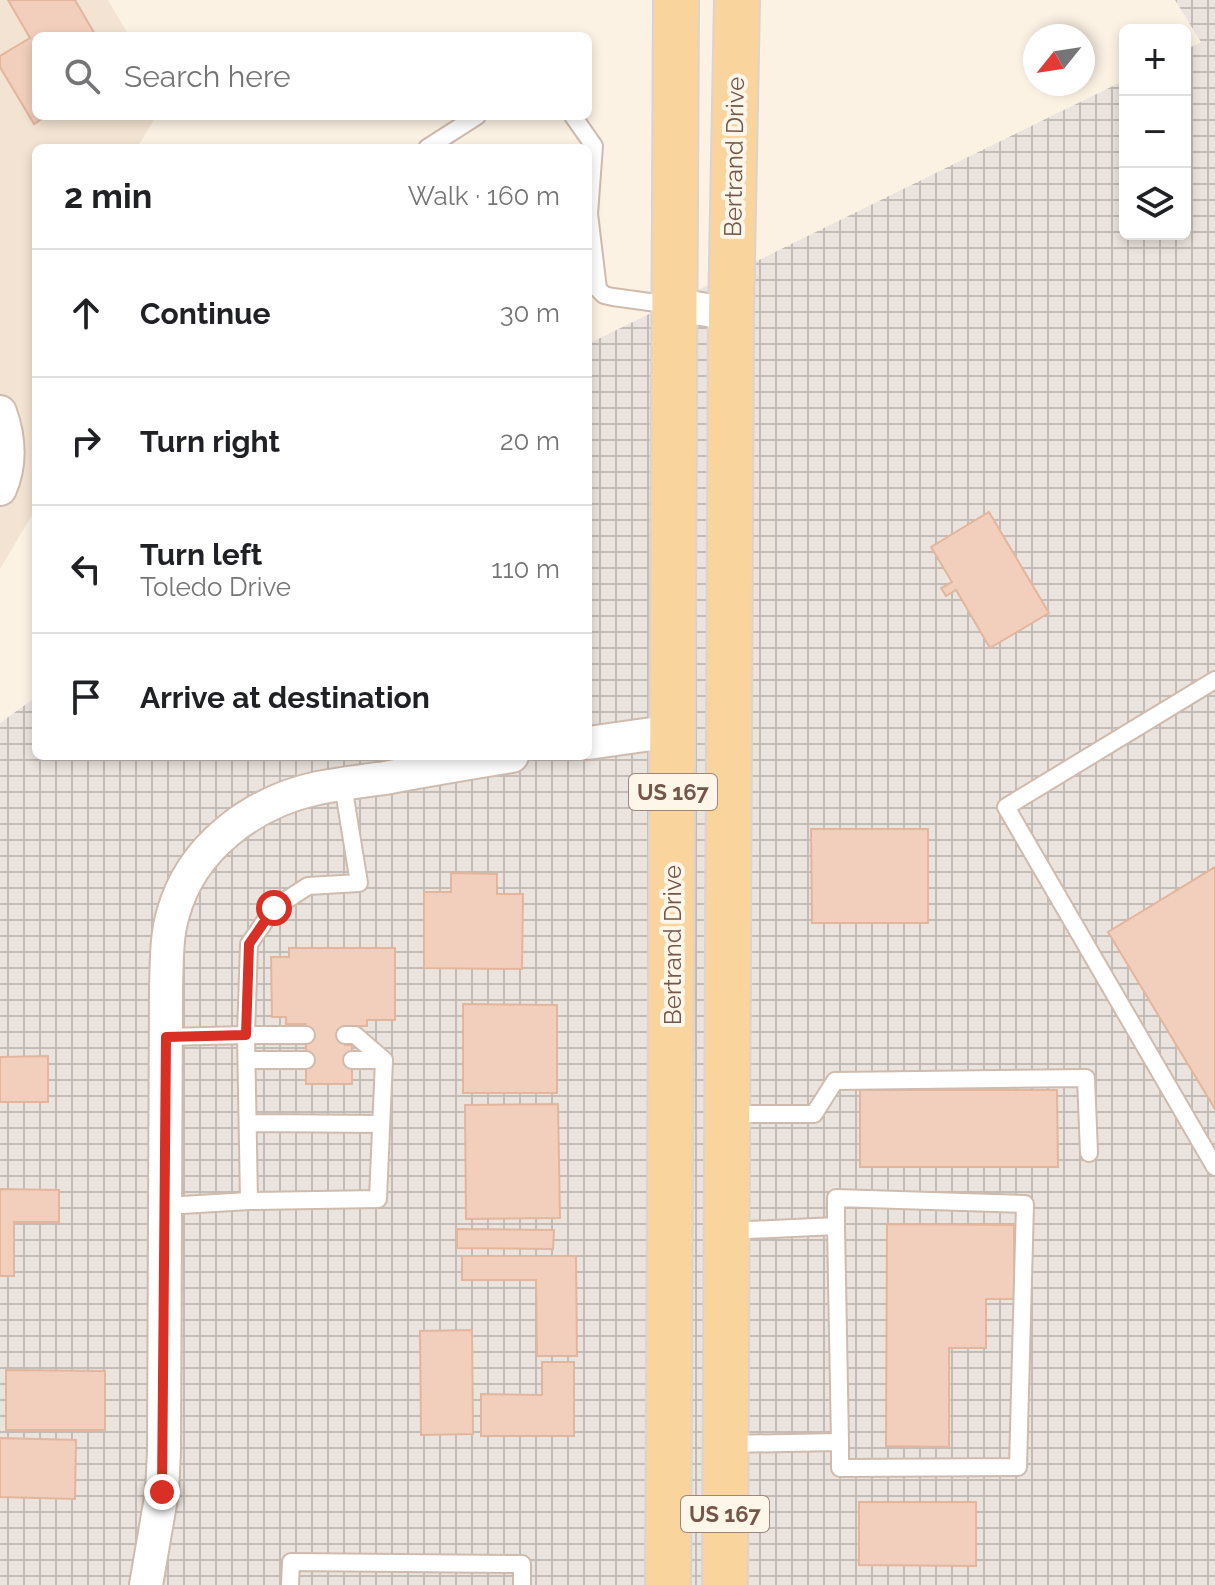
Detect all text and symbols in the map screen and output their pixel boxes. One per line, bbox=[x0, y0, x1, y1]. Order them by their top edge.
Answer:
north arrow bbox=[1023, 24, 1095, 96]
map controls bbox=[1119, 24, 1191, 240]
button: + bbox=[1119, 24, 1191, 96]
search box bbox=[32, 32, 592, 120]
icon: search bbox=[60, 54, 104, 98]
text: Search here bbox=[124, 59, 291, 94]
street label: Bertrand Drive bbox=[718, 77, 750, 237]
button: − bbox=[1119, 96, 1191, 168]
button: layers bbox=[1119, 168, 1191, 240]
text: 2 min bbox=[64, 176, 152, 216]
text: Walk · 160 m bbox=[408, 181, 560, 211]
icon: ahead bbox=[64, 291, 108, 335]
text: Continue bbox=[140, 296, 271, 331]
text: 30 m bbox=[500, 298, 560, 328]
icon: right bbox=[64, 419, 108, 463]
text: Turn right bbox=[140, 424, 280, 459]
text: 20 m bbox=[500, 426, 560, 456]
text: Turn left bbox=[140, 537, 262, 572]
icon: left bbox=[64, 547, 108, 591]
text: 110 m bbox=[491, 554, 560, 584]
text: Toledo Drive bbox=[140, 572, 291, 602]
icon: arrive bbox=[64, 675, 108, 719]
text: Arrive at destination bbox=[140, 680, 430, 715]
road number: US 167 bbox=[629, 774, 717, 810]
street label: Bertrand Drive bbox=[658, 865, 687, 1025]
route start bbox=[256, 890, 292, 926]
route end bbox=[144, 1474, 180, 1510]
road number: US 167 bbox=[681, 1496, 769, 1532]

